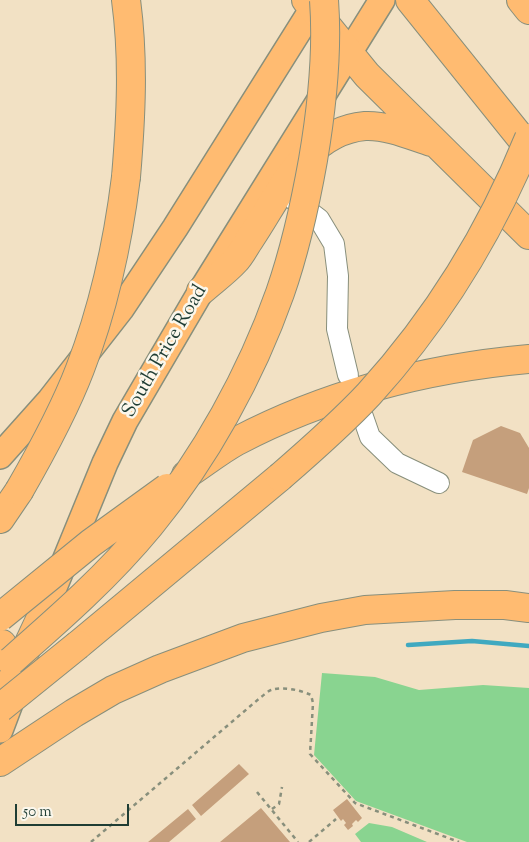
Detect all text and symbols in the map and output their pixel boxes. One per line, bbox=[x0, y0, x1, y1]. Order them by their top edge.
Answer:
street label: South Price Road bbox=[118, 282, 214, 422]
scale bar bbox=[18, 794, 131, 826]
text: 50 m bbox=[23, 802, 52, 823]

